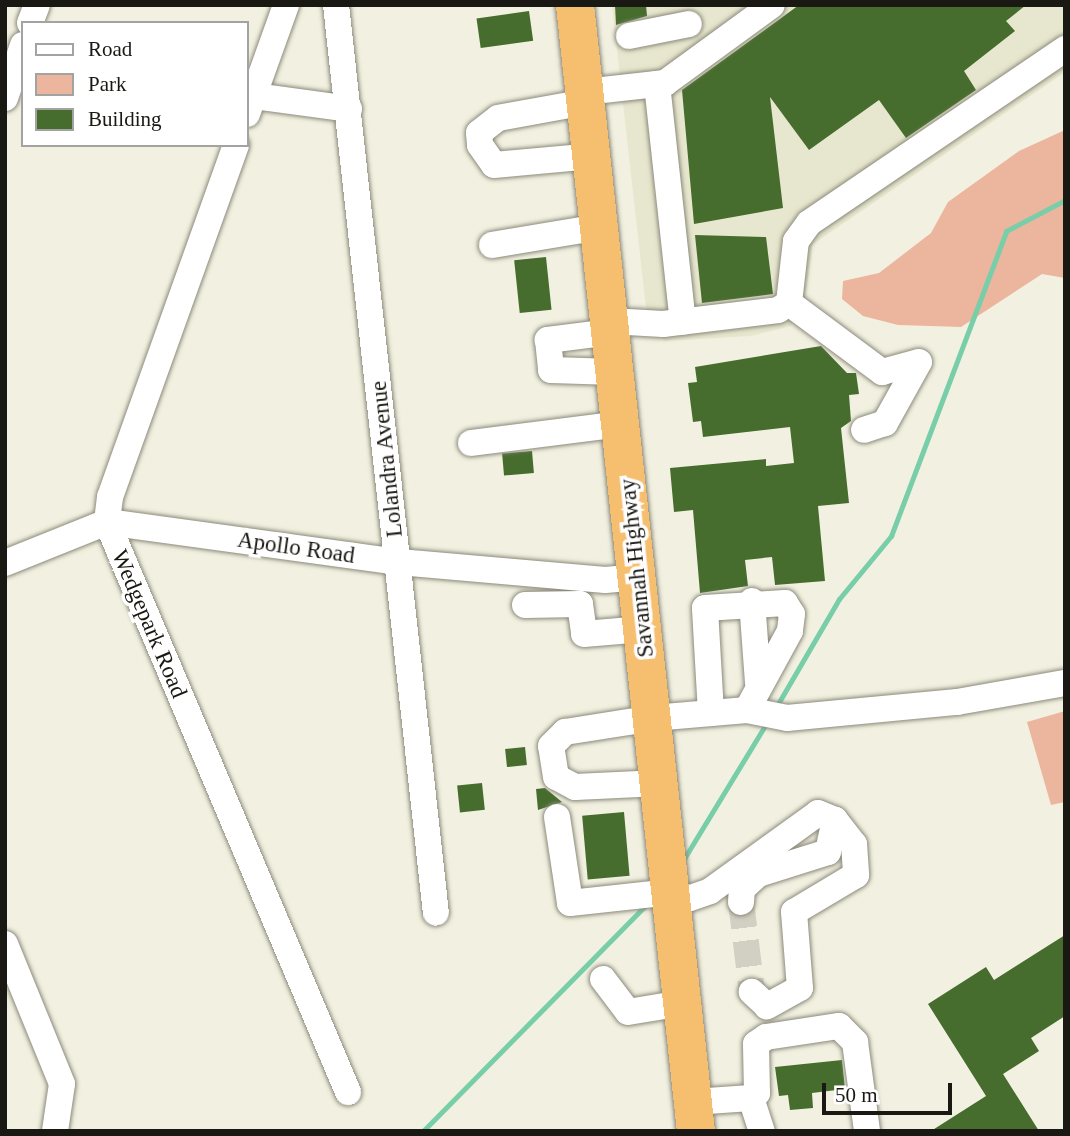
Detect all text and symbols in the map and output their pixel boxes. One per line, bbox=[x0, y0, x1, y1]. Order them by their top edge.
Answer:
legend bbox=[21, 21, 248, 147]
text: Road bbox=[88, 37, 132, 61]
text: Park bbox=[88, 72, 127, 96]
text: Building bbox=[88, 107, 162, 131]
street label: Lolandra Avenue bbox=[365, 379, 409, 539]
street label: Savannah Highway bbox=[614, 477, 660, 659]
street label: Apollo Road bbox=[236, 526, 356, 570]
street label: Wedgepark Road bbox=[105, 546, 193, 702]
scale bar bbox=[825, 1070, 954, 1114]
text: 50 m bbox=[835, 1083, 878, 1107]

